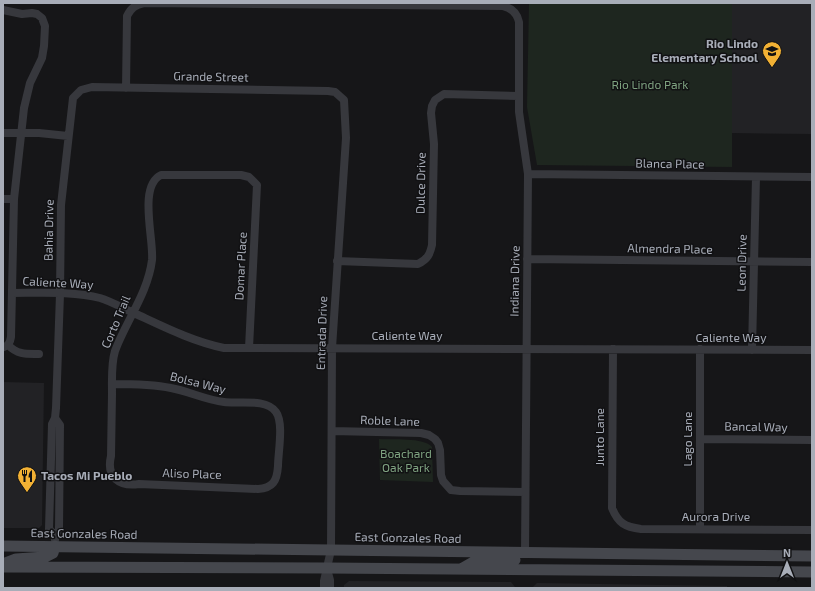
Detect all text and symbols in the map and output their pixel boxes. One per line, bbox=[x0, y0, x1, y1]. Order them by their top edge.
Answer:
place label: Rio Lindo Elementary School bbox=[651, 36, 758, 65]
school or university icon: Rio Lindo Elementary School bbox=[761, 40, 783, 68]
street label: Grande Street bbox=[173, 68, 249, 84]
park label: Rio Lindo Park bbox=[612, 77, 688, 91]
street label: Dulce Drive bbox=[412, 152, 428, 214]
street label: Blanca Place bbox=[635, 155, 705, 171]
street label: Bahia Drive bbox=[40, 199, 56, 261]
street label: Domar Place bbox=[231, 231, 249, 301]
street label: Leon Drive bbox=[733, 234, 749, 292]
street label: Almendra Place bbox=[627, 240, 713, 256]
street label: Indiana Drive bbox=[506, 245, 522, 317]
street label: Caliente Way bbox=[22, 273, 95, 291]
street label: Corto Trail bbox=[98, 293, 133, 350]
street label: Entrada Drive bbox=[313, 296, 329, 370]
street label: Caliente Way bbox=[371, 328, 443, 342]
street label: Caliente Way bbox=[695, 330, 767, 344]
street label: Bolsa Way bbox=[169, 368, 228, 396]
street label: Junto Lane bbox=[592, 408, 606, 466]
street label: Lago Lane bbox=[680, 411, 694, 467]
street label: Roble Lane bbox=[360, 412, 420, 428]
street label: Bancal Way bbox=[724, 418, 788, 434]
park label: Boachard Oak Park bbox=[380, 446, 432, 474]
restaurant icon: Tacos Mi Pueblo bbox=[16, 465, 38, 493]
street label: Aliso Place bbox=[162, 465, 222, 481]
place label: Tacos Mi Pueblo bbox=[41, 468, 132, 482]
street label: Aurora Drive bbox=[682, 509, 750, 523]
street label: East Gonzales Road bbox=[30, 525, 138, 541]
street label: East Gonzales Road bbox=[354, 529, 462, 545]
north arrow bbox=[767, 543, 807, 583]
text: N bbox=[783, 546, 791, 559]

